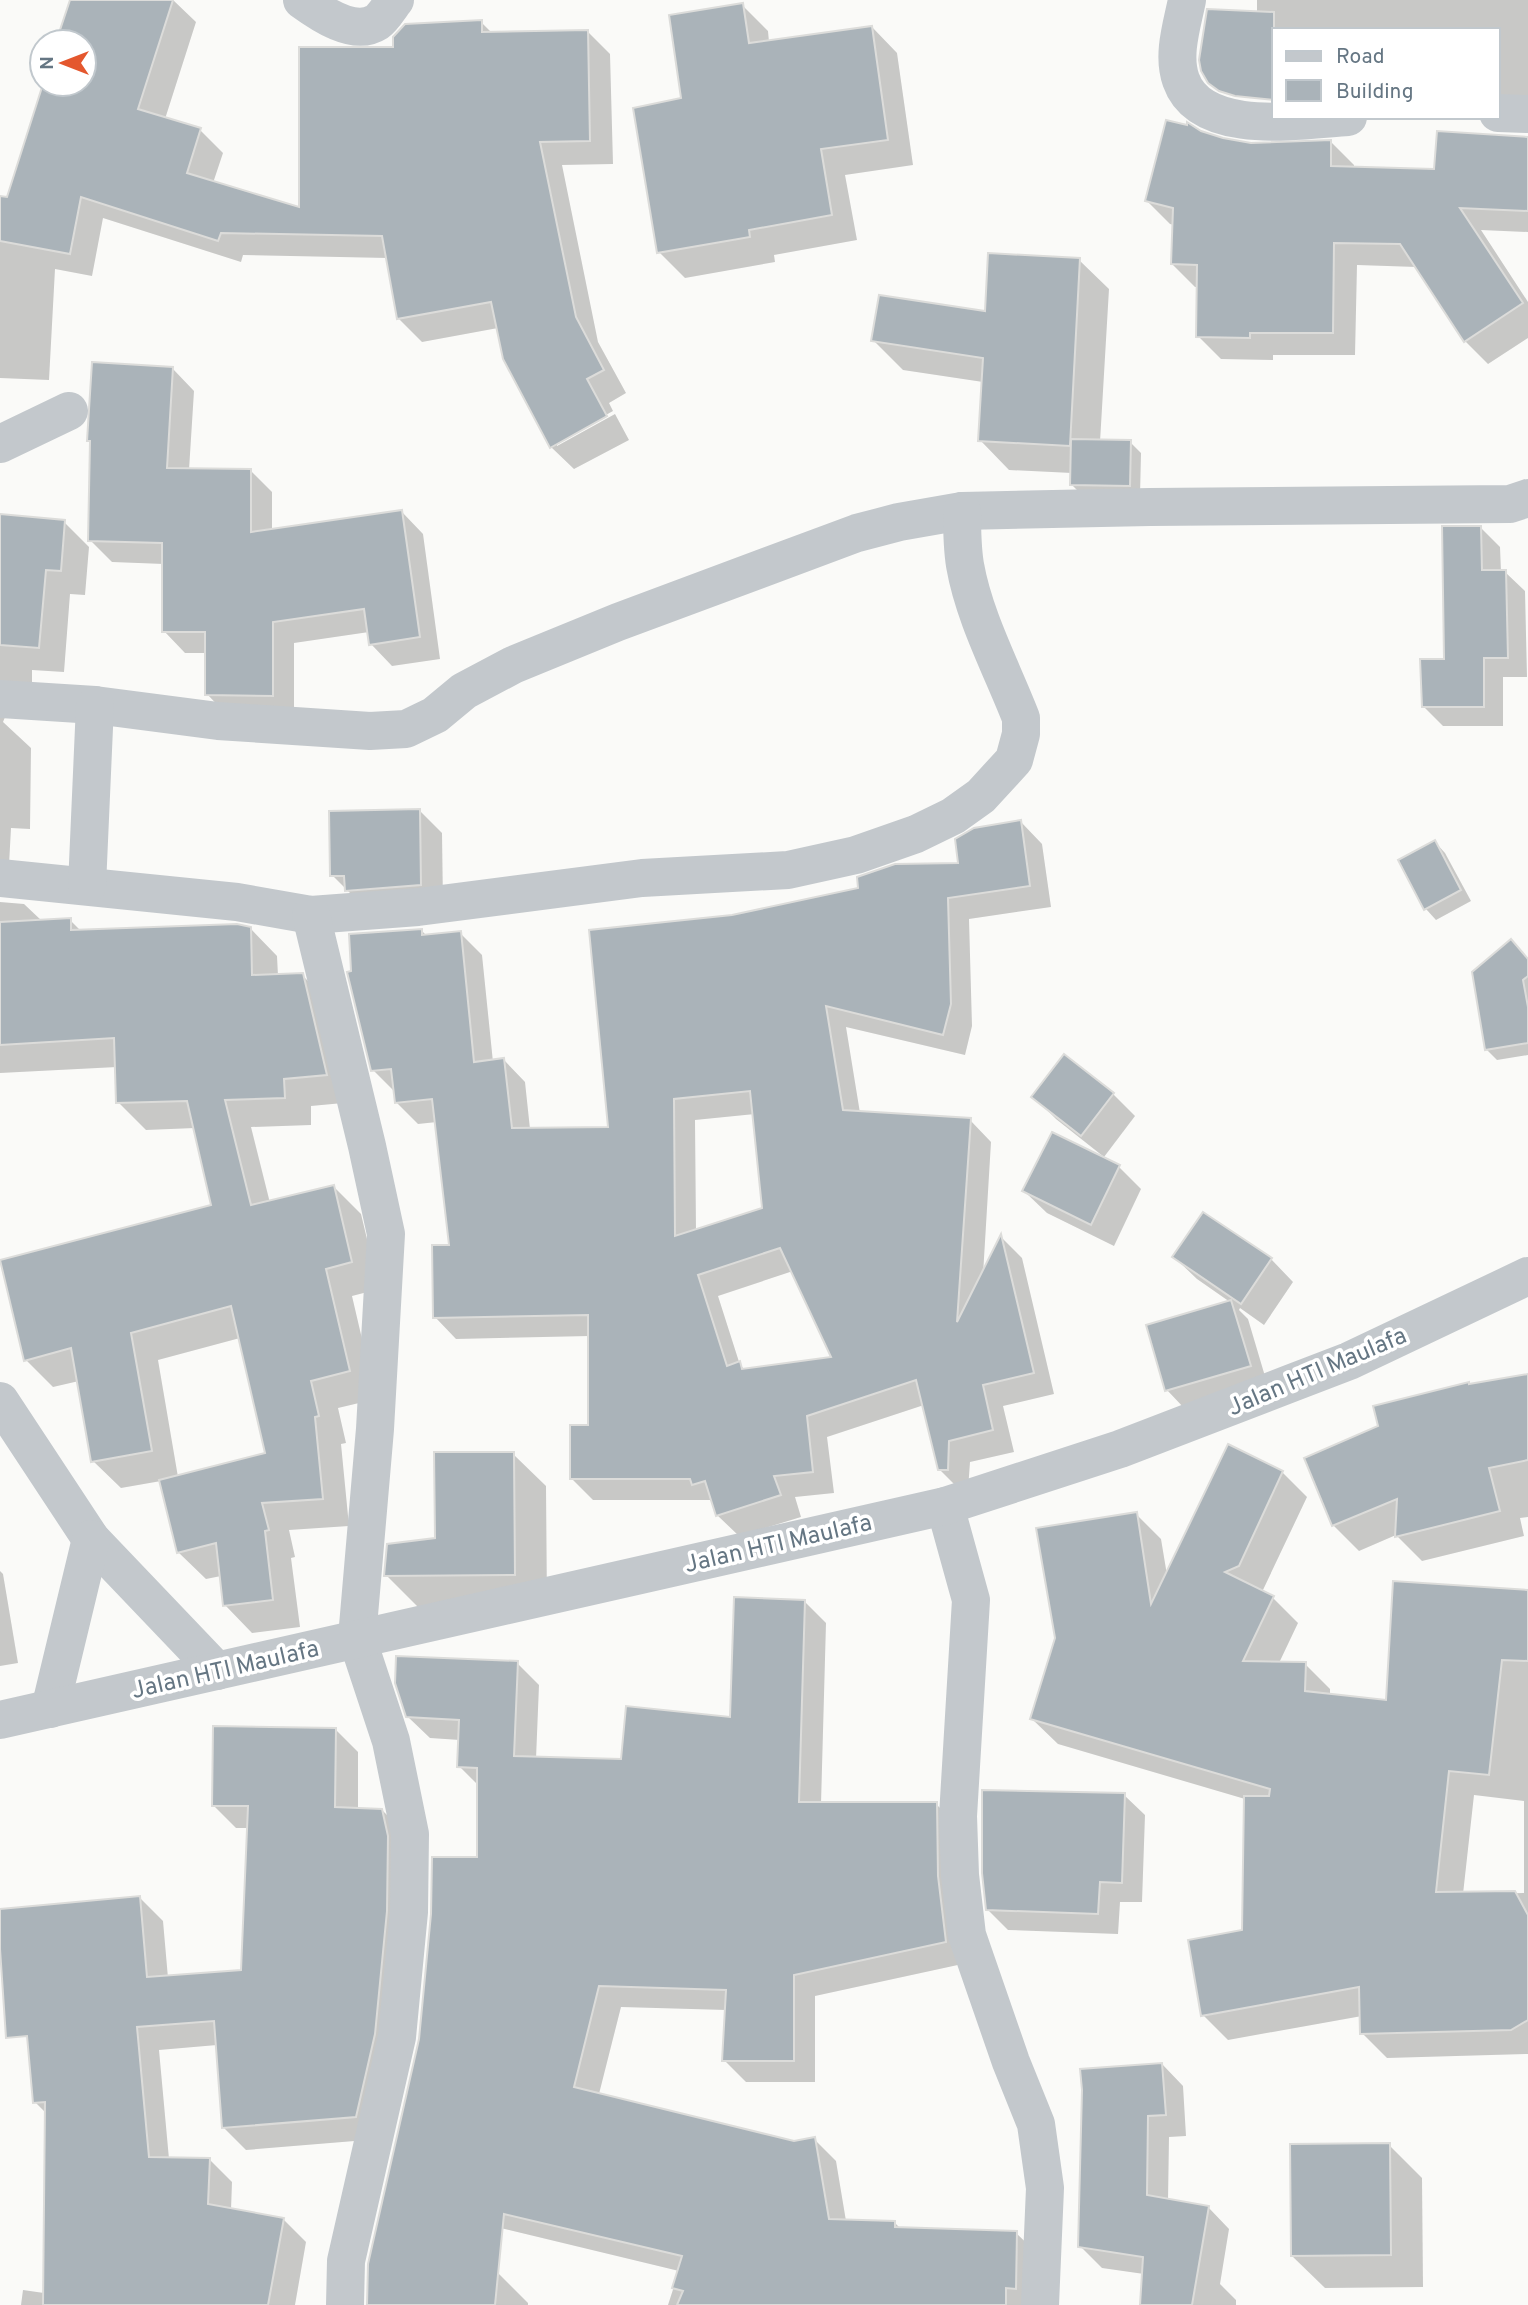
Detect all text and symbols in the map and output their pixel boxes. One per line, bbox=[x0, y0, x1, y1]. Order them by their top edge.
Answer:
north arrow bbox=[28, 28, 98, 98]
legend bbox=[1272, 28, 1500, 119]
text: Road bbox=[1336, 44, 1385, 71]
text: N bbox=[36, 56, 60, 70]
text: Building bbox=[1336, 79, 1414, 106]
street label: Jalan HTI Maulafa bbox=[1224, 1322, 1412, 1424]
street label: Jalan HTI Maulafa bbox=[682, 1509, 875, 1581]
street label: Jalan HTI Maulafa bbox=[129, 1635, 322, 1707]

